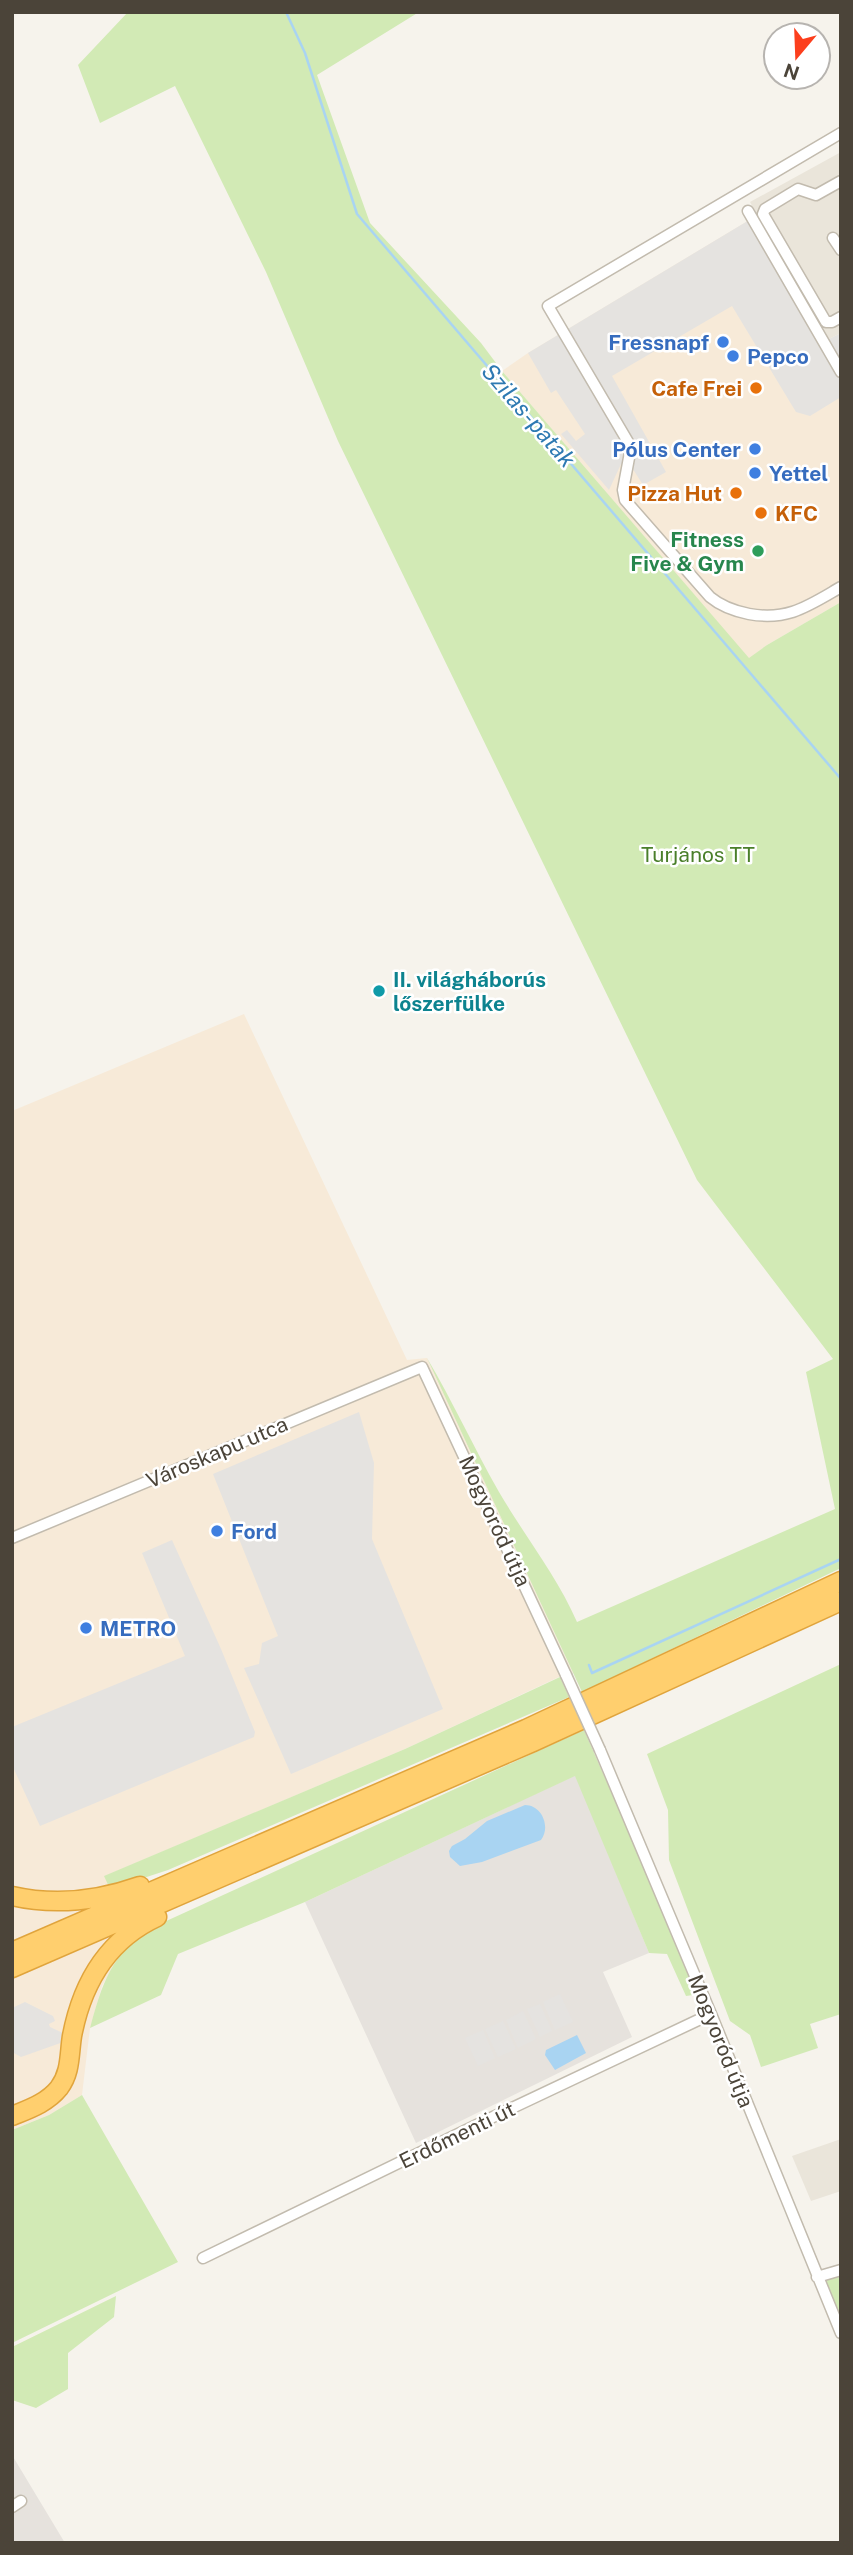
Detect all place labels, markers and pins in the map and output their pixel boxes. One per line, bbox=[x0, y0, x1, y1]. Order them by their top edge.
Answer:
place label: Fressnapf bbox=[608, 330, 709, 355]
marker: Fressnapf bbox=[715, 334, 731, 350]
place label: Pepco bbox=[747, 344, 809, 369]
marker: Pepco bbox=[725, 348, 741, 364]
place label: Cafe Frei bbox=[651, 376, 742, 401]
marker: Cafe Frei bbox=[748, 380, 764, 396]
place label: Pólus Center bbox=[612, 437, 741, 462]
marker: Pólus Center bbox=[747, 441, 763, 457]
place label: Yettel bbox=[769, 461, 828, 486]
marker: Yettel bbox=[747, 465, 763, 481]
place label: Pizza Hut bbox=[627, 481, 722, 506]
marker: Pizza Hut bbox=[728, 485, 744, 501]
place label: KFC bbox=[775, 501, 818, 526]
marker: KFC bbox=[753, 505, 769, 521]
place label: Fitness Five & Gym bbox=[630, 527, 744, 576]
marker: Fitness Five & Gym bbox=[750, 543, 766, 559]
place label: II. világháborús lőszerfülke bbox=[393, 967, 546, 1016]
marker: II. világháborús lőszerfülke bbox=[371, 983, 387, 999]
place label: Ford bbox=[231, 1519, 277, 1544]
marker: Ford bbox=[209, 1523, 225, 1539]
place label: METRO bbox=[100, 1616, 176, 1641]
marker: METRO bbox=[78, 1620, 94, 1636]

